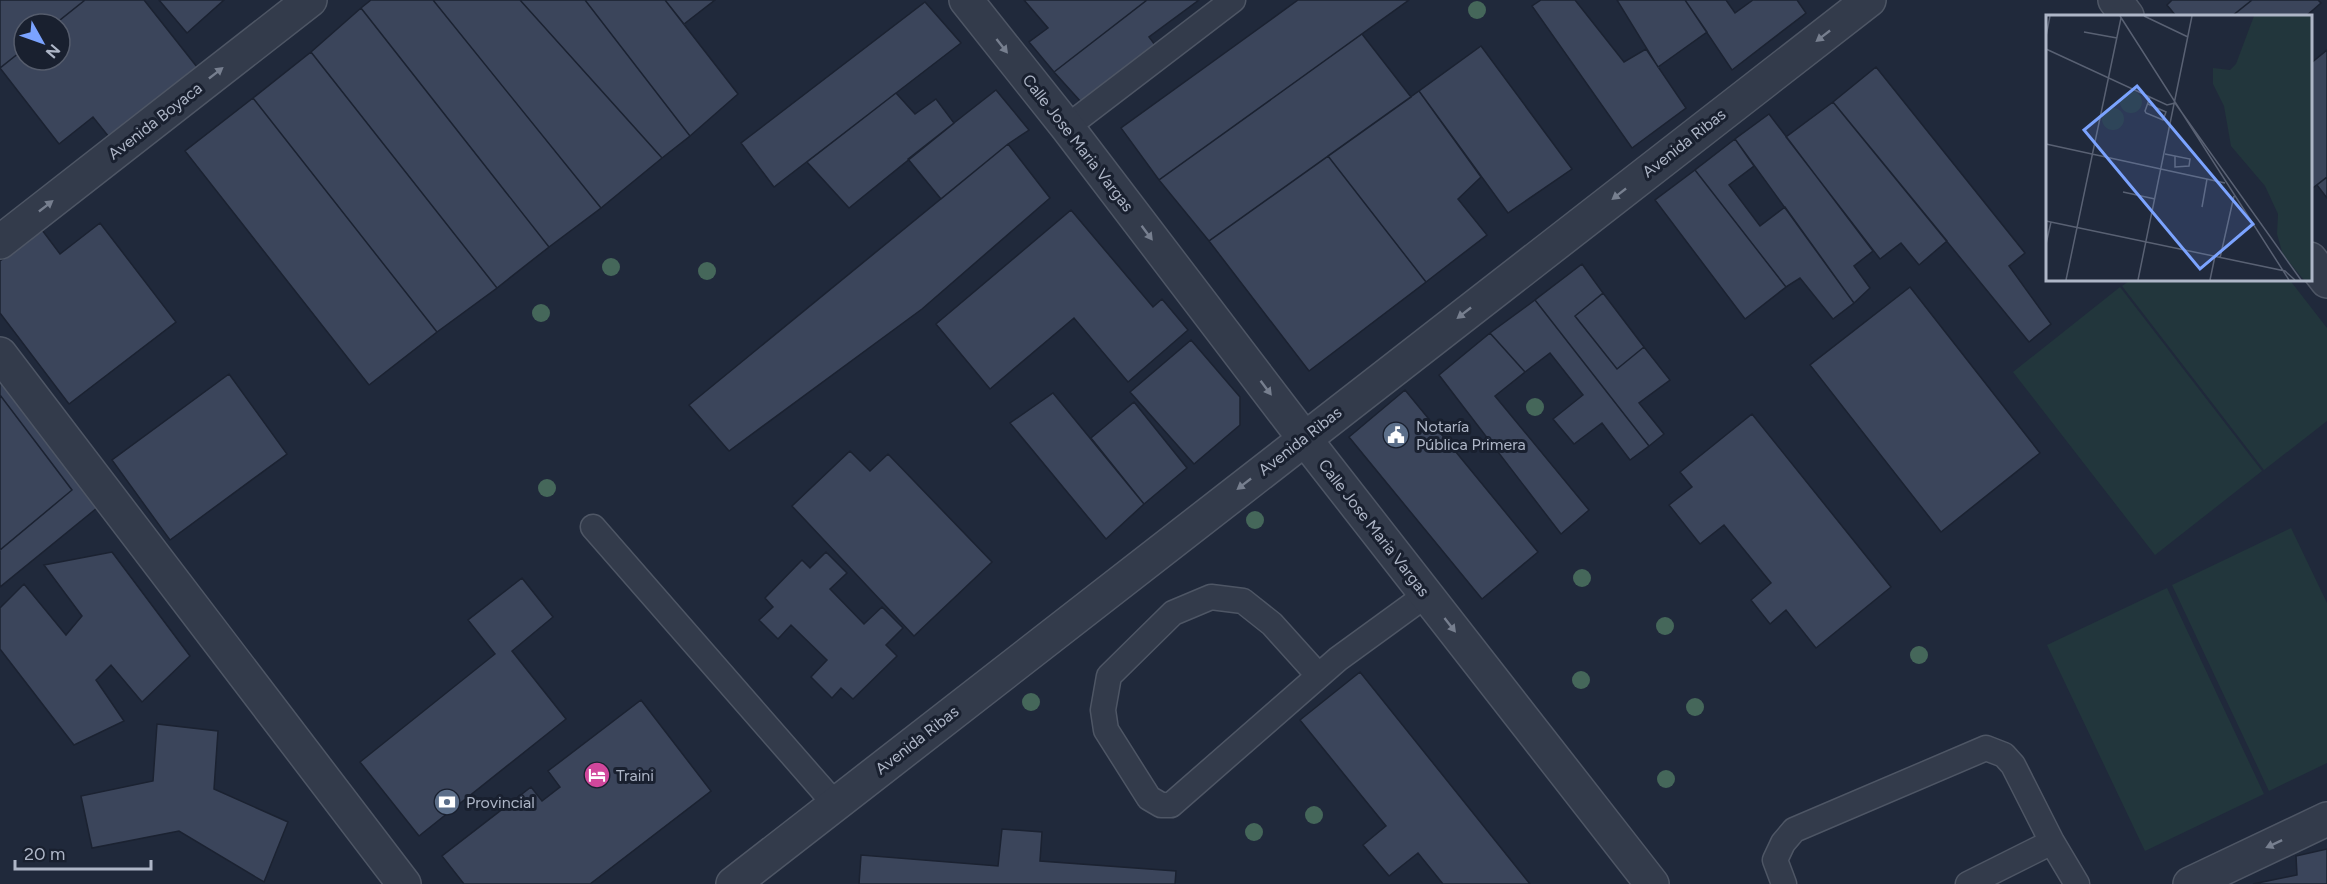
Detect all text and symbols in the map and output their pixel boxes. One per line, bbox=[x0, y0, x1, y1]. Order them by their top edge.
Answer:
north arrow bbox=[12, 12, 72, 72]
inset map bbox=[2046, 15, 2312, 280]
one-way arrow bbox=[1815, 29, 1830, 41]
one-way arrow bbox=[996, 38, 1009, 54]
text: N bbox=[42, 40, 64, 62]
one-way arrow bbox=[208, 67, 224, 80]
street label: Calle Jose Maria Vargas bbox=[1018, 71, 1138, 215]
street label: Avenida Boyaca bbox=[104, 79, 206, 163]
street label: Avenida Ribas bbox=[1639, 105, 1729, 181]
one-way arrow bbox=[1611, 187, 1626, 199]
one-way arrow bbox=[38, 200, 54, 213]
one-way arrow bbox=[1141, 225, 1154, 241]
one-way arrow bbox=[1457, 307, 1472, 319]
one-way arrow bbox=[1259, 380, 1272, 396]
street label: Avenida Ribas bbox=[1255, 403, 1345, 479]
place label: Notaría Pública Primera bbox=[1416, 417, 1526, 454]
public building icon: Notaría Pública Primera bbox=[1381, 420, 1411, 450]
street label: Calle Jose Maria Vargas bbox=[1314, 456, 1434, 600]
one-way arrow bbox=[1236, 478, 1252, 491]
one-way arrow bbox=[1443, 617, 1456, 633]
street label: Avenida Ribas bbox=[872, 702, 962, 778]
hotel icon: Traini bbox=[582, 760, 612, 790]
place label: Traini bbox=[616, 766, 654, 785]
bank icon: Provincial bbox=[432, 787, 462, 817]
place label: Provincial bbox=[466, 793, 535, 812]
scale bar bbox=[15, 833, 152, 871]
one-way arrow bbox=[2266, 840, 2283, 849]
text: 20 m bbox=[24, 843, 65, 865]

